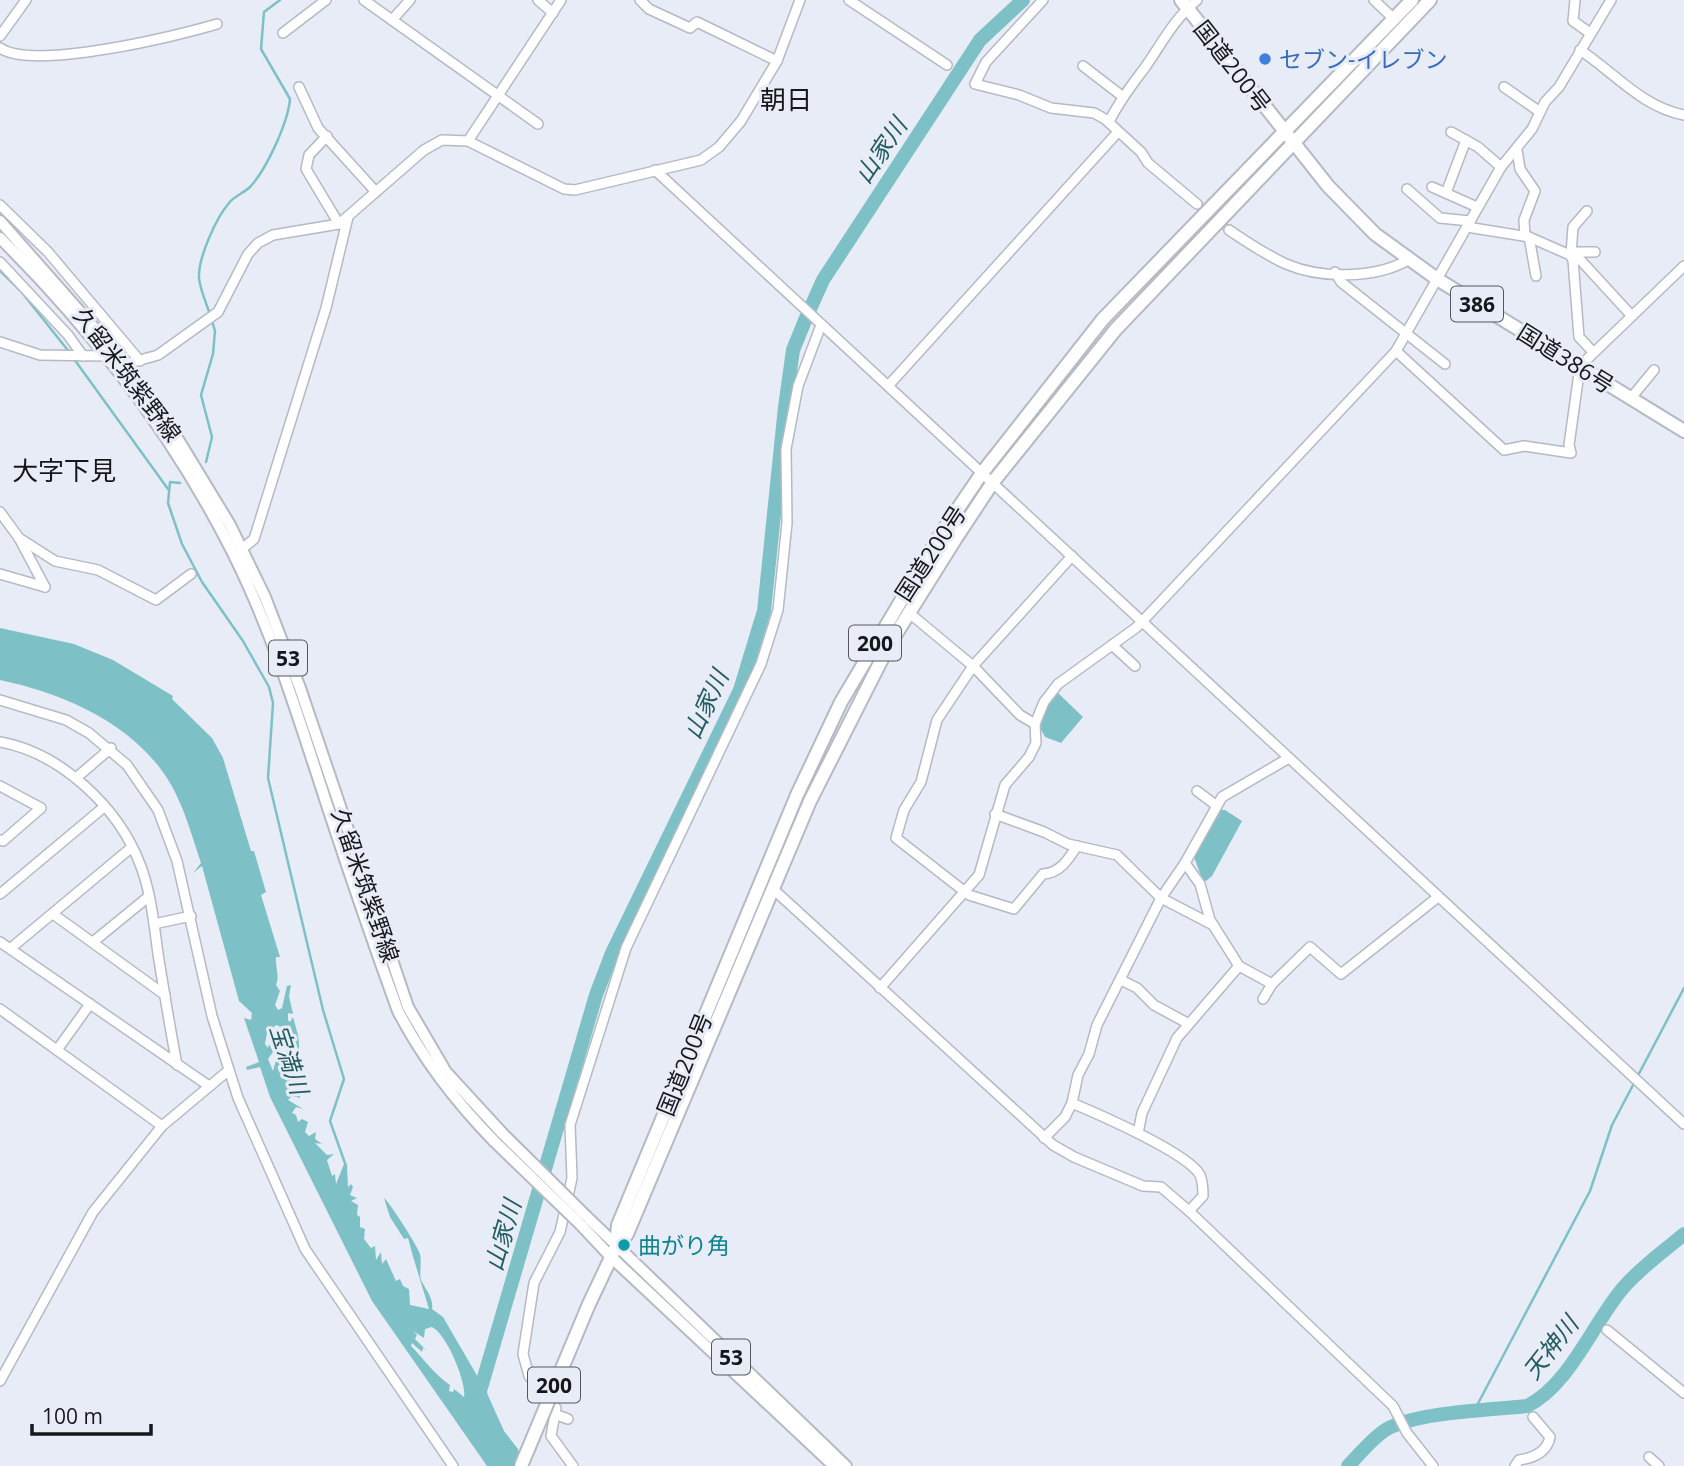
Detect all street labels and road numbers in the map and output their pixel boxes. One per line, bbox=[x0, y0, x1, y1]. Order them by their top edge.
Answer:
street label: 国道200号 bbox=[1187, 13, 1279, 119]
road number: 386 bbox=[1451, 286, 1503, 322]
street label: 久留米筑紫野線 bbox=[67, 300, 189, 448]
street label: 国道386号 bbox=[1512, 316, 1620, 400]
street label: 国道200号 bbox=[887, 499, 973, 607]
road number: 200 bbox=[849, 626, 901, 660]
road number: 53 bbox=[269, 640, 307, 676]
street label: 久留米筑紫野線 bbox=[325, 804, 407, 966]
street label: 国道200号 bbox=[649, 1008, 719, 1120]
road number: 53 bbox=[712, 1340, 750, 1374]
road number: 200 bbox=[528, 1368, 580, 1402]

